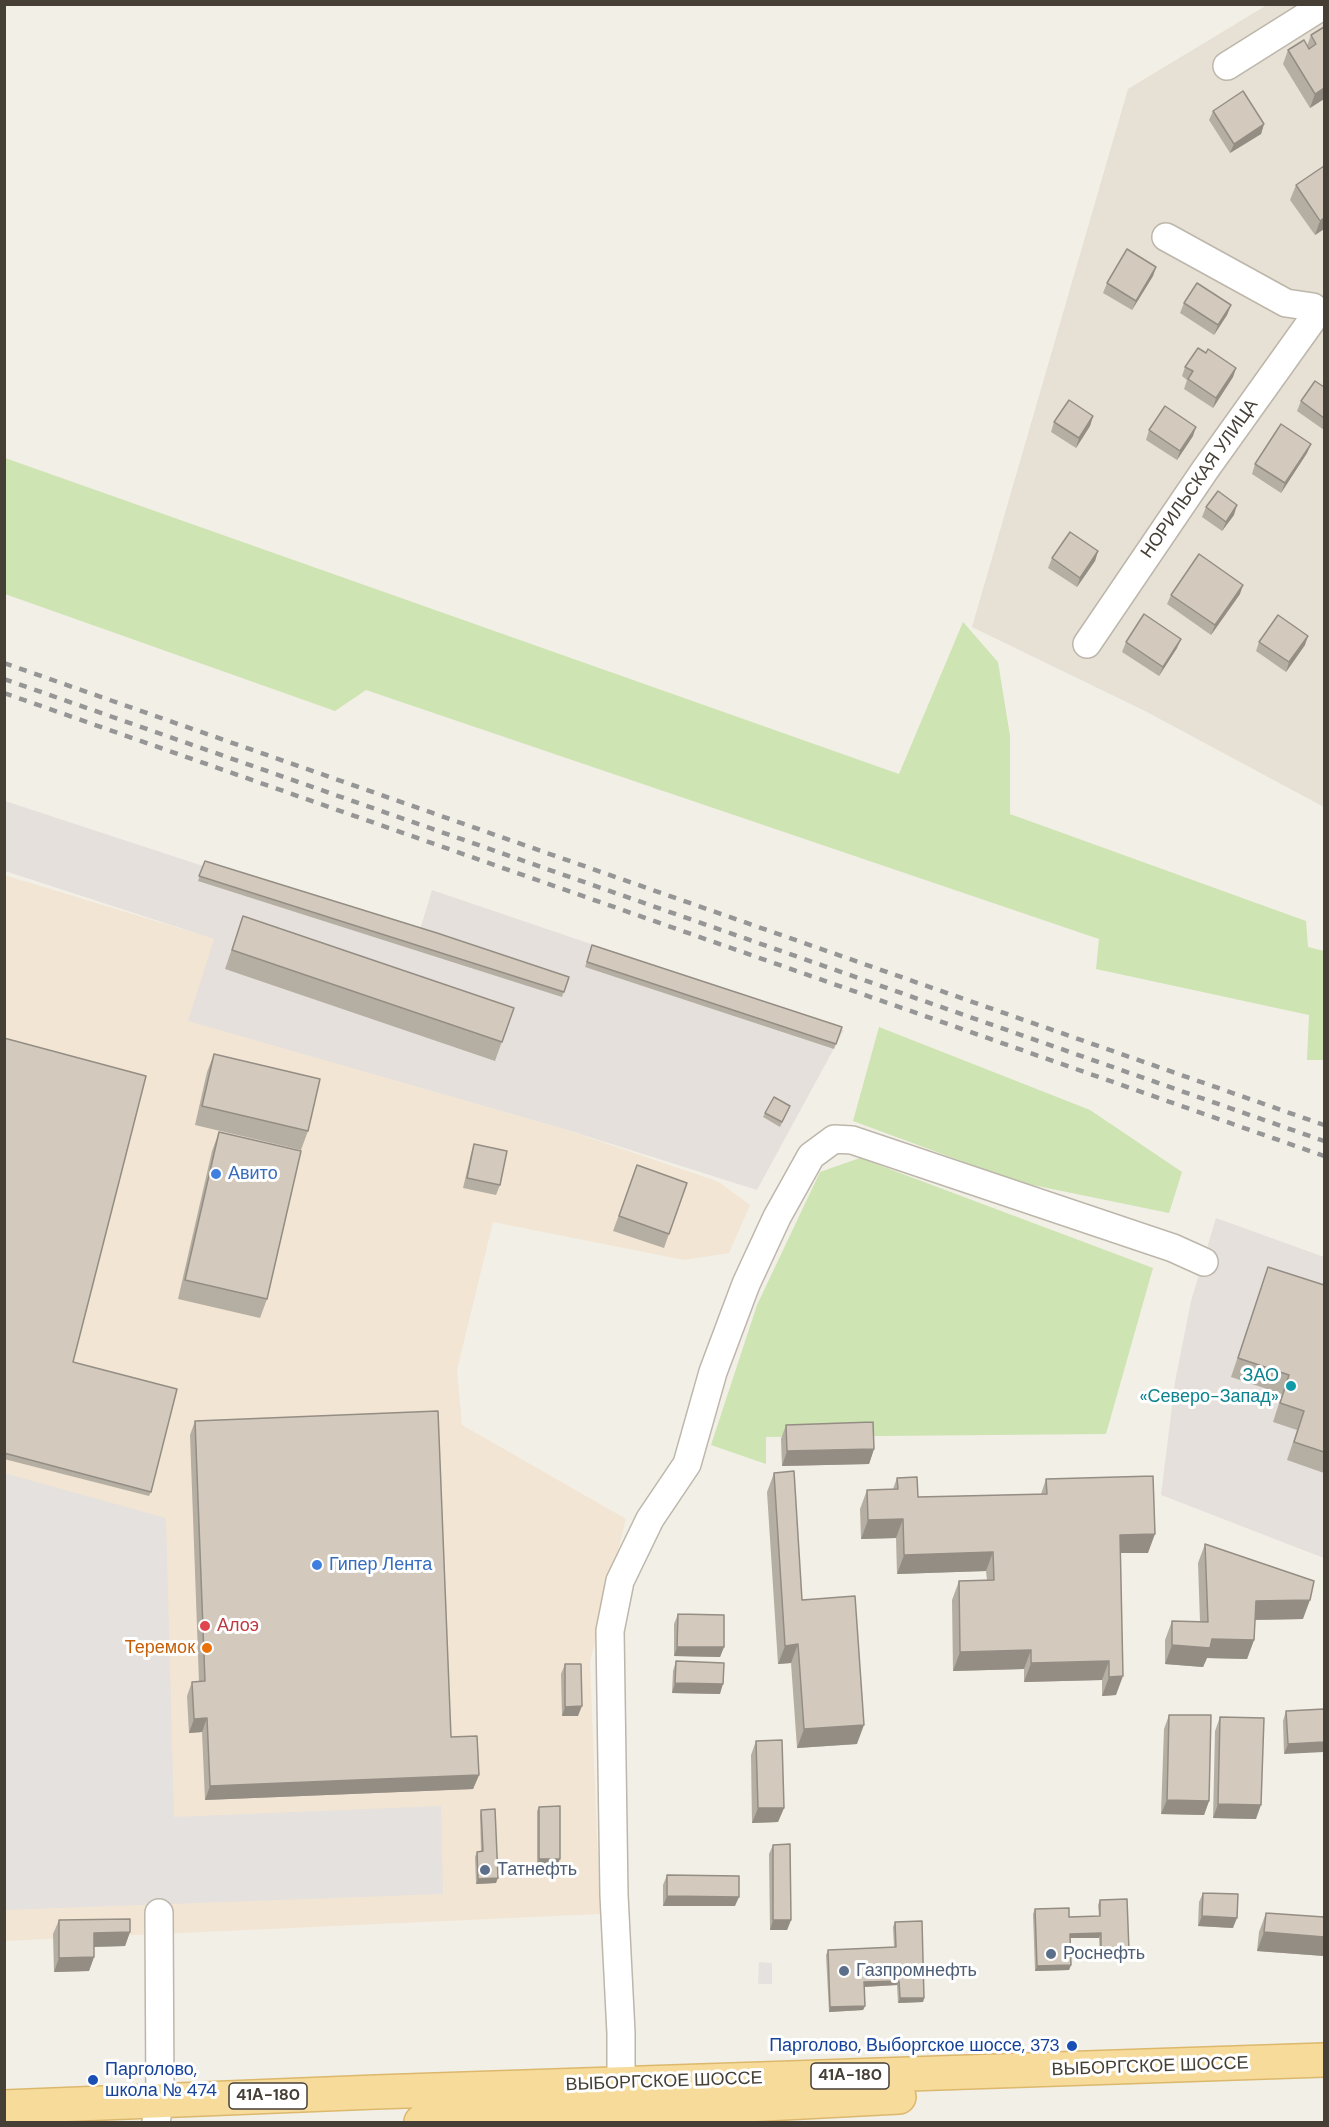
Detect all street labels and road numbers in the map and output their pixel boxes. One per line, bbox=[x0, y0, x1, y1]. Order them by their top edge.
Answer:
street label: НОРИЛЬСКАЯ УЛИЦА bbox=[1137, 395, 1263, 563]
street label: ВЫБОРГСКОЕ ШОССЕ bbox=[1051, 2053, 1249, 2081]
road number: 41А-180 bbox=[811, 2063, 889, 2089]
street label: ВЫБОРГСКОЕ ШОССЕ bbox=[565, 2068, 763, 2096]
road number: 41А-180 bbox=[229, 2083, 307, 2109]

